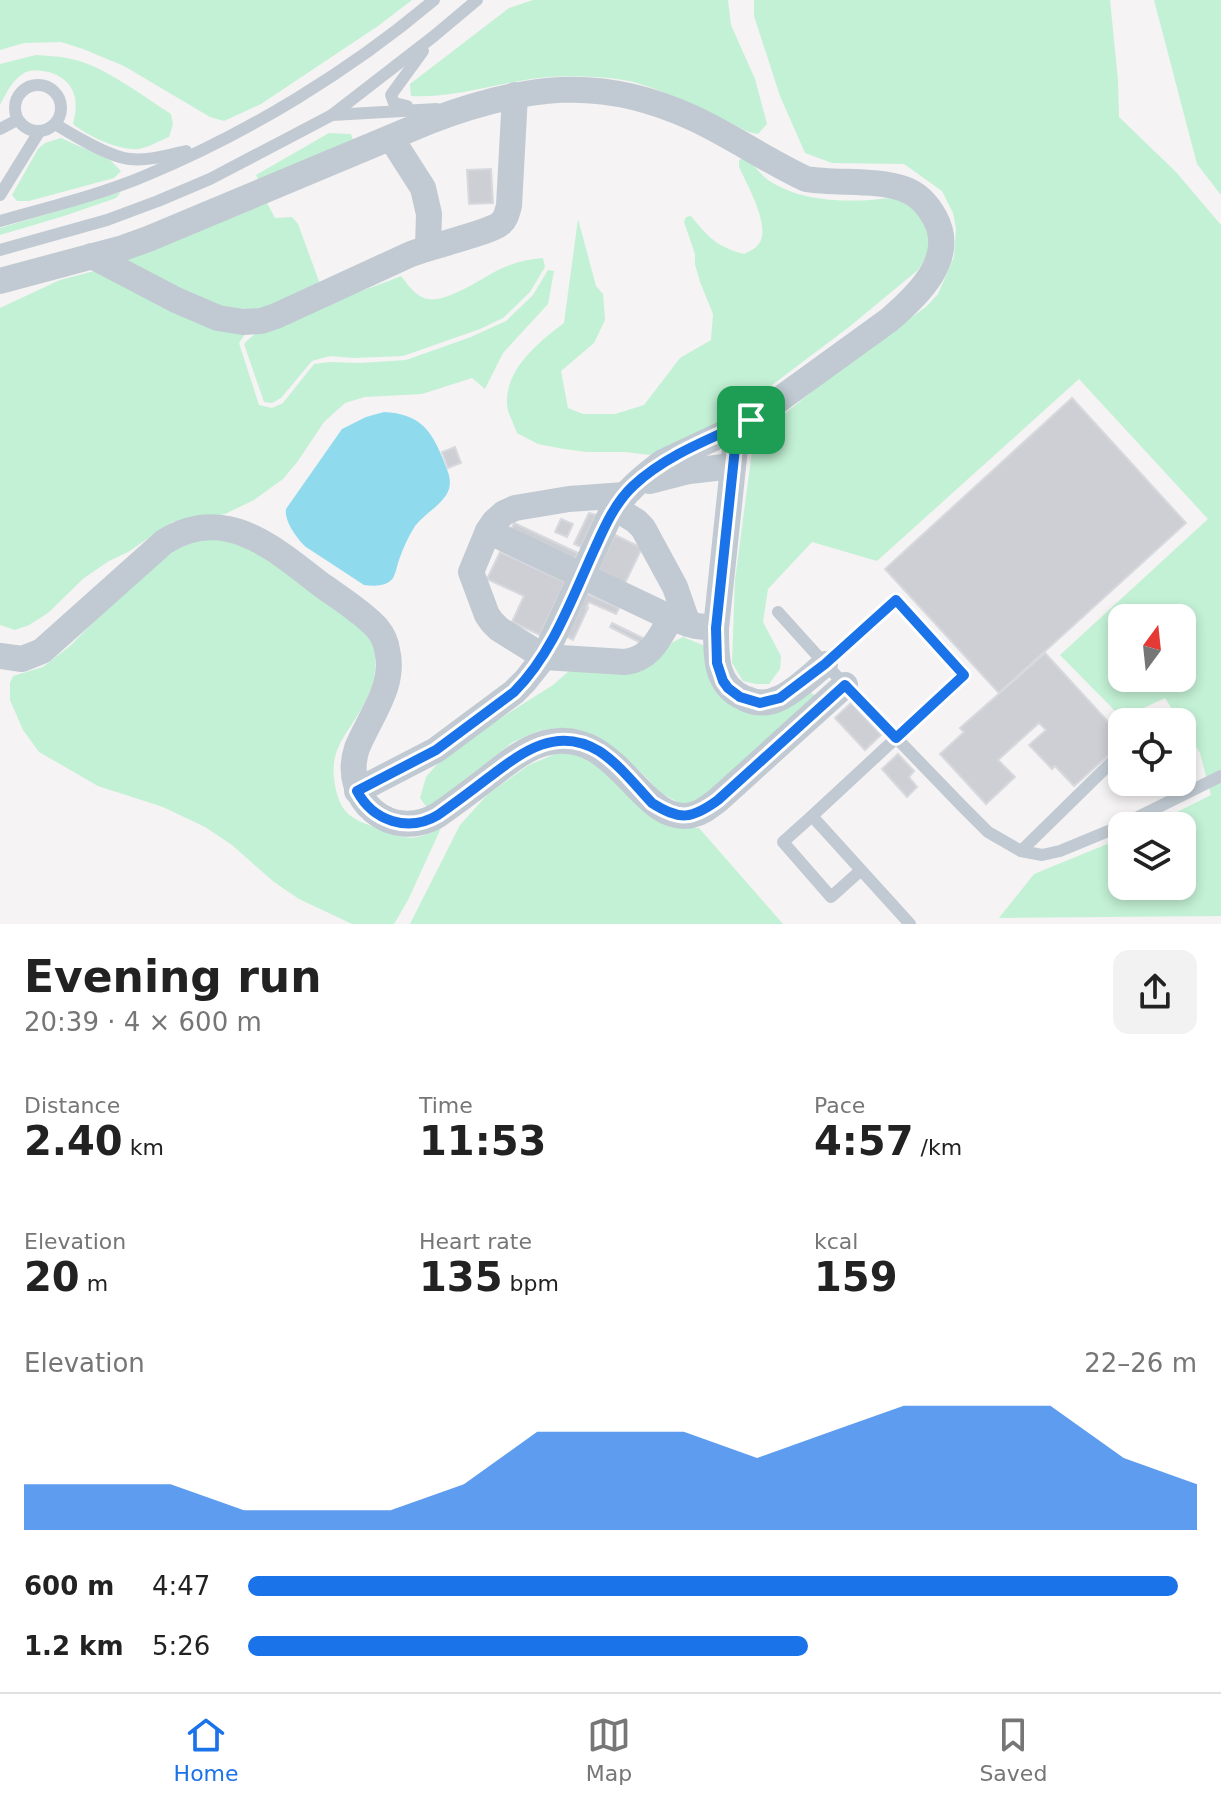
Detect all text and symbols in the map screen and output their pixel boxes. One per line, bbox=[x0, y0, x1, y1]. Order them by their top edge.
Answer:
pin bbox=[717, 386, 785, 454]
icon: arrive bbox=[729, 398, 773, 442]
north arrow bbox=[1108, 604, 1196, 692]
map controls bbox=[1108, 604, 1196, 900]
button: locate bbox=[1108, 708, 1196, 796]
button: layers bbox=[1108, 812, 1196, 900]
button: share bbox=[1113, 950, 1197, 1034]
text: Evening run bbox=[24, 951, 321, 1002]
text: 20:39 · 4 × 600 m bbox=[24, 1007, 262, 1037]
text: Distance bbox=[24, 1093, 120, 1118]
text: Time bbox=[419, 1093, 473, 1118]
text: Pace bbox=[814, 1093, 865, 1118]
text: 2.40 bbox=[24, 1118, 123, 1164]
text: 11:53 bbox=[419, 1118, 546, 1164]
text: 4:57 bbox=[814, 1118, 914, 1164]
text: km bbox=[123, 1135, 164, 1160]
text: /km bbox=[914, 1135, 962, 1160]
text: Elevation bbox=[24, 1229, 126, 1254]
text: Heart rate bbox=[419, 1229, 532, 1254]
text: kcal bbox=[814, 1229, 858, 1254]
text: 20 bbox=[24, 1254, 80, 1300]
text: 135 bbox=[419, 1254, 503, 1300]
text: 159 bbox=[814, 1254, 898, 1300]
text: m bbox=[80, 1271, 108, 1296]
text: bpm bbox=[503, 1271, 559, 1296]
text: Elevation bbox=[24, 1348, 145, 1378]
text: 22–26 m bbox=[1084, 1348, 1197, 1378]
text: 600 m bbox=[24, 1571, 114, 1601]
text: 4:47 bbox=[152, 1571, 210, 1601]
text: 1.2 km bbox=[24, 1631, 124, 1661]
text: 5:26 bbox=[152, 1631, 210, 1661]
tab: Home bbox=[174, 1713, 239, 1786]
tab: Map bbox=[586, 1713, 632, 1786]
tab: Saved bbox=[979, 1713, 1047, 1786]

